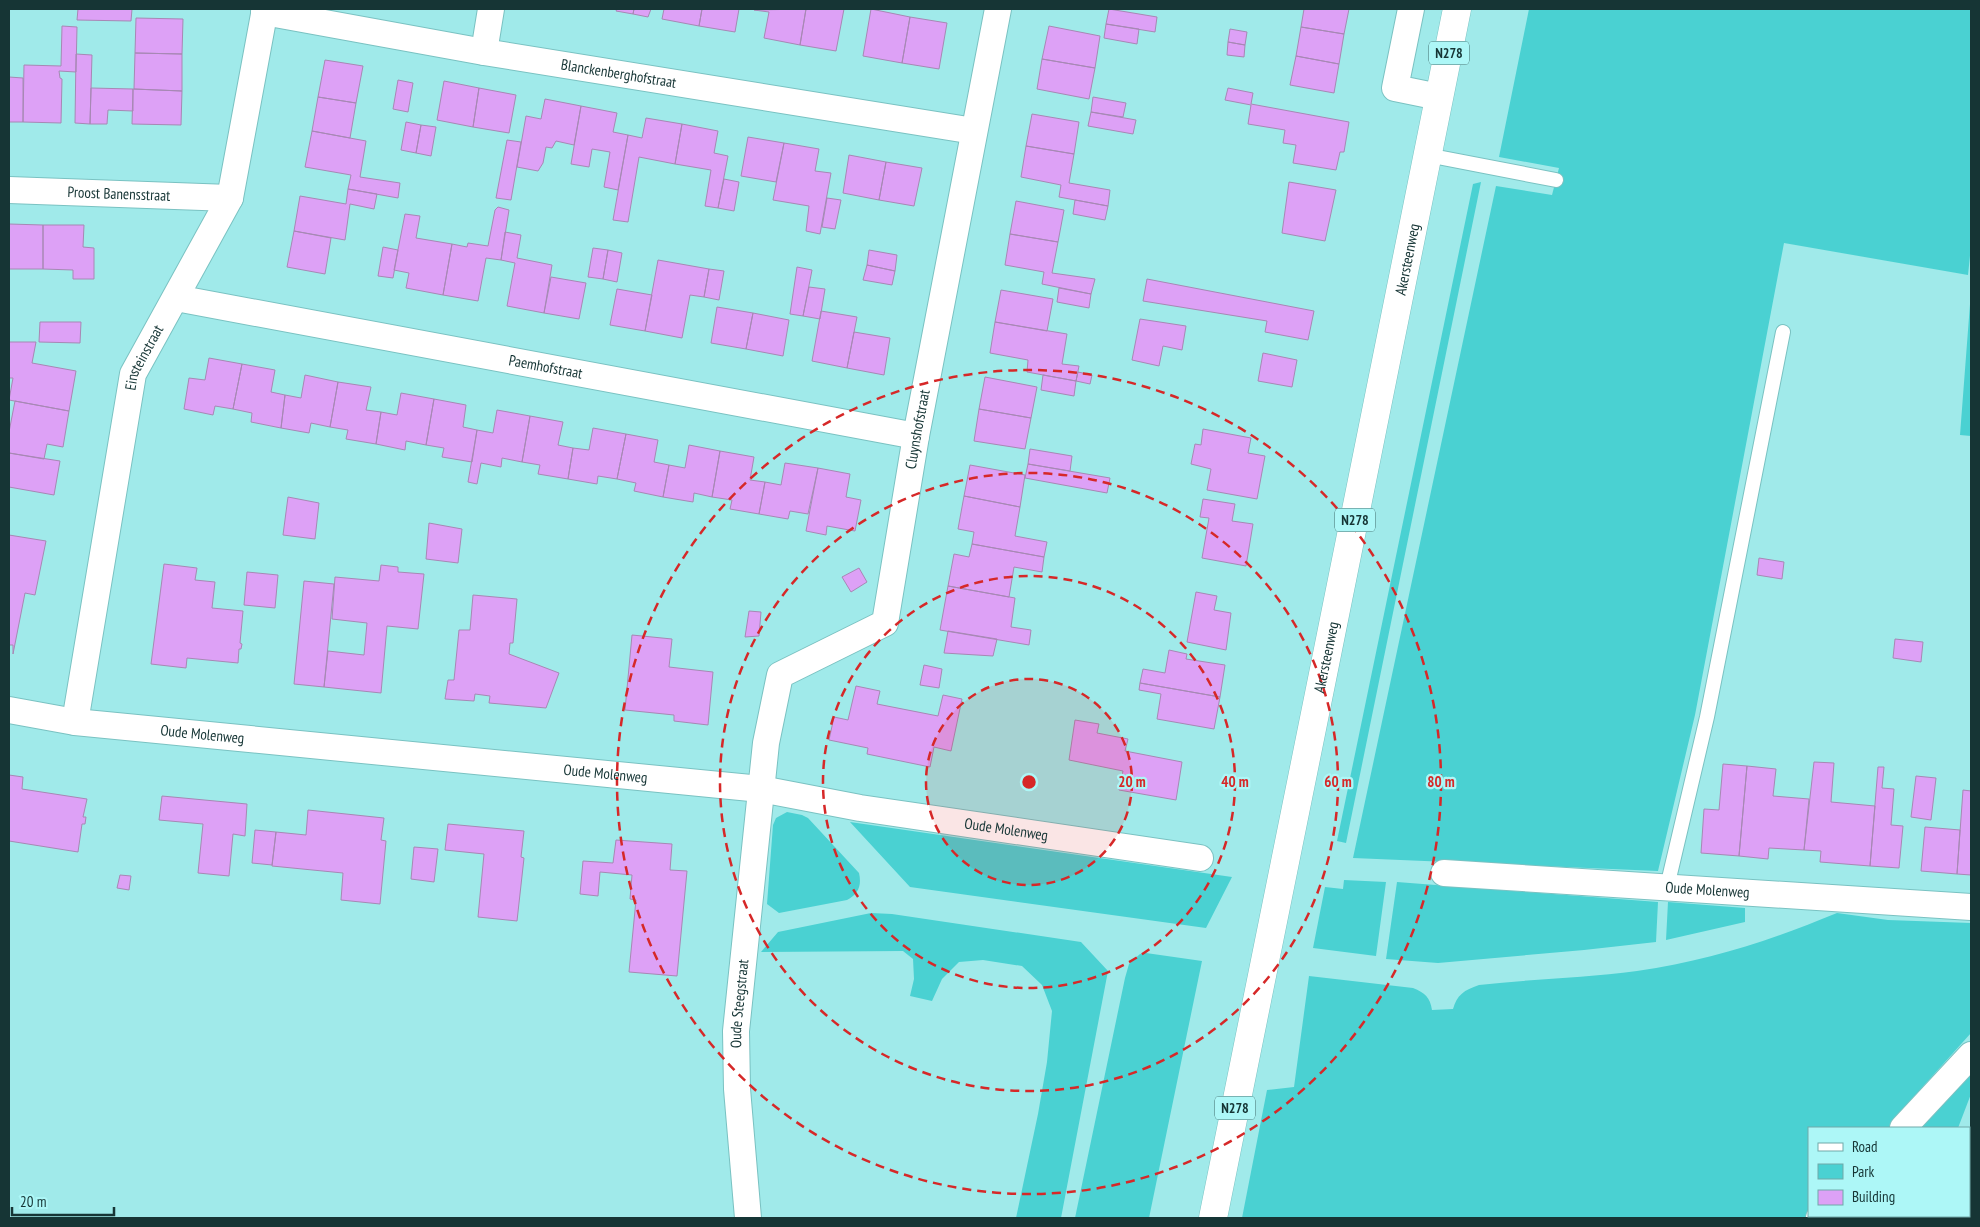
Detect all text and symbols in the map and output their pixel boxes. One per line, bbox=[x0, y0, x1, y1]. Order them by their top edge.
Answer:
road number: N278 bbox=[1429, 42, 1469, 64]
street label: Blanckenberghofstraat bbox=[560, 55, 678, 92]
street label: Proost Banensstraat bbox=[67, 182, 171, 205]
street label: Akersteenweg bbox=[1391, 222, 1423, 297]
street label: Einsteinstraat bbox=[120, 321, 167, 392]
street label: Paemhofstraat bbox=[507, 350, 584, 383]
street label: Cluynshofstraat bbox=[901, 388, 934, 470]
road number: N278 bbox=[1335, 508, 1375, 532]
street label: Akersteenweg bbox=[1309, 620, 1342, 695]
street label: Oude Molenweg bbox=[159, 720, 245, 747]
street label: Oude Molenweg bbox=[563, 760, 648, 787]
text: 20 m bbox=[1118, 772, 1146, 791]
text: 40 m bbox=[1221, 772, 1249, 791]
text: 60 m bbox=[1324, 772, 1352, 791]
text: 80 m bbox=[1427, 772, 1455, 791]
centre of rings bbox=[1020, 773, 1038, 791]
street label: Oude Molenweg bbox=[963, 813, 1049, 845]
street label: Oude Molenweg bbox=[1665, 877, 1750, 902]
street label: Oude Steegstraat bbox=[726, 958, 752, 1048]
road number: N278 bbox=[1215, 1096, 1255, 1120]
legend bbox=[1808, 1127, 1970, 1217]
text: Road bbox=[1852, 1137, 1878, 1156]
text: Park bbox=[1852, 1162, 1874, 1181]
scale bar bbox=[12, 1184, 115, 1216]
text: Building bbox=[1852, 1187, 1895, 1206]
text: 20 m bbox=[20, 1192, 46, 1211]

